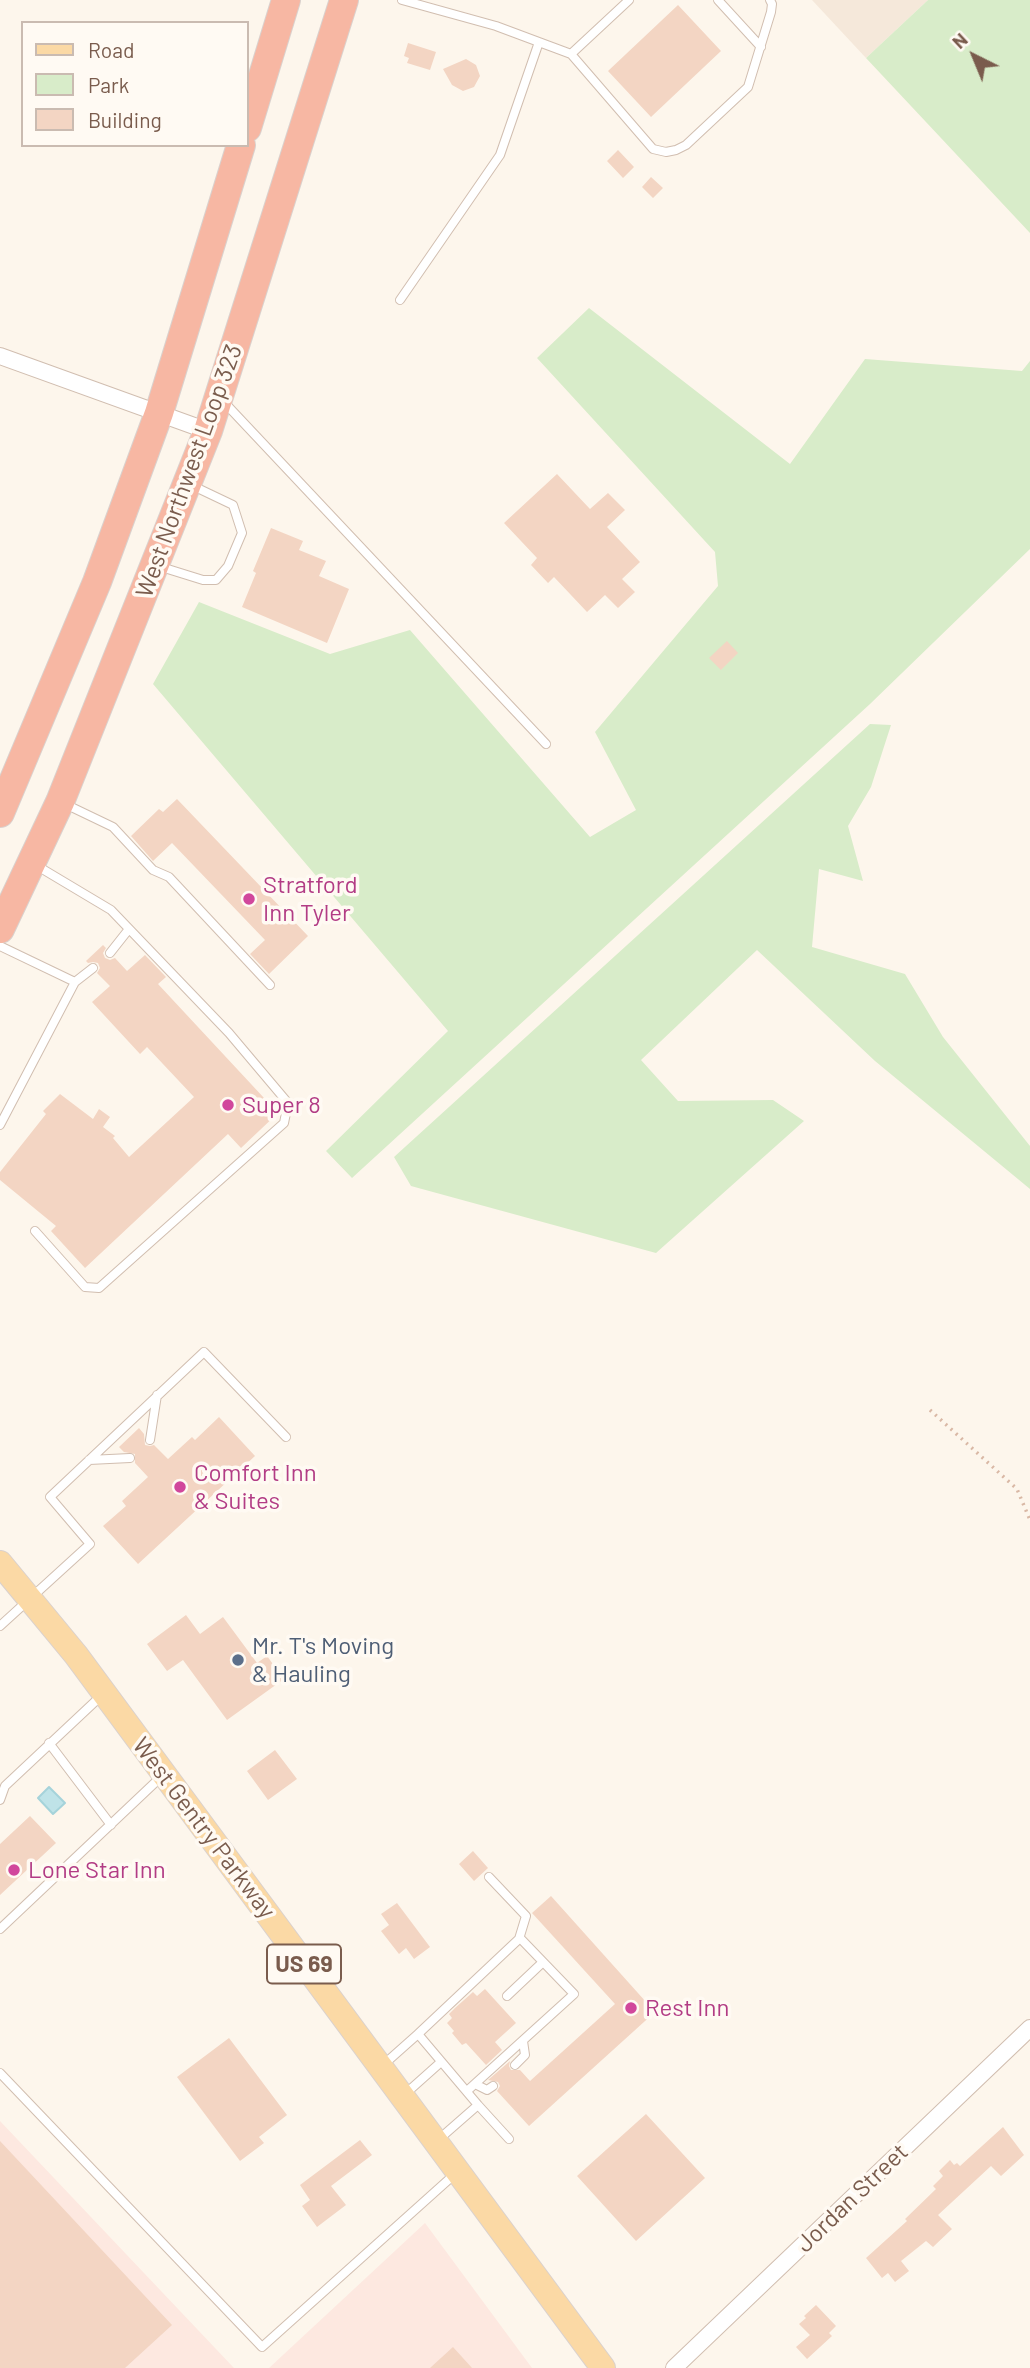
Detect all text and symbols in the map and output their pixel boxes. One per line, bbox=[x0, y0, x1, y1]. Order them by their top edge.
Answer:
legend bbox=[21, 21, 248, 147]
north arrow bbox=[939, 21, 1009, 91]
text: N bbox=[947, 28, 972, 53]
text: Road bbox=[88, 37, 134, 62]
text: Park bbox=[88, 72, 129, 97]
text: Building bbox=[88, 107, 162, 132]
street label: West Northwest Loop 323 bbox=[130, 341, 248, 601]
place label: Stratford Inn Tyler bbox=[263, 871, 358, 927]
marker: Stratford Inn Tyler bbox=[241, 891, 257, 907]
place label: Super 8 bbox=[242, 1091, 321, 1119]
marker: Super 8 bbox=[220, 1097, 236, 1113]
place label: Comfort Inn & Suites bbox=[194, 1459, 317, 1515]
marker: Comfort Inn & Suites bbox=[172, 1479, 188, 1495]
place label: Mr. T's Moving & Hauling bbox=[252, 1632, 394, 1688]
marker: Mr. T's Moving & Hauling bbox=[230, 1652, 246, 1668]
street label: West Gentry Parkway bbox=[126, 1732, 282, 1924]
place label: Lone Star Inn bbox=[28, 1856, 166, 1884]
marker: Lone Star Inn bbox=[6, 1862, 22, 1878]
road number: US 69 bbox=[267, 1944, 341, 1983]
place label: Rest Inn bbox=[645, 1994, 729, 2022]
marker: Rest Inn bbox=[623, 2000, 639, 2016]
street label: Jordan Street bbox=[790, 2138, 914, 2258]

